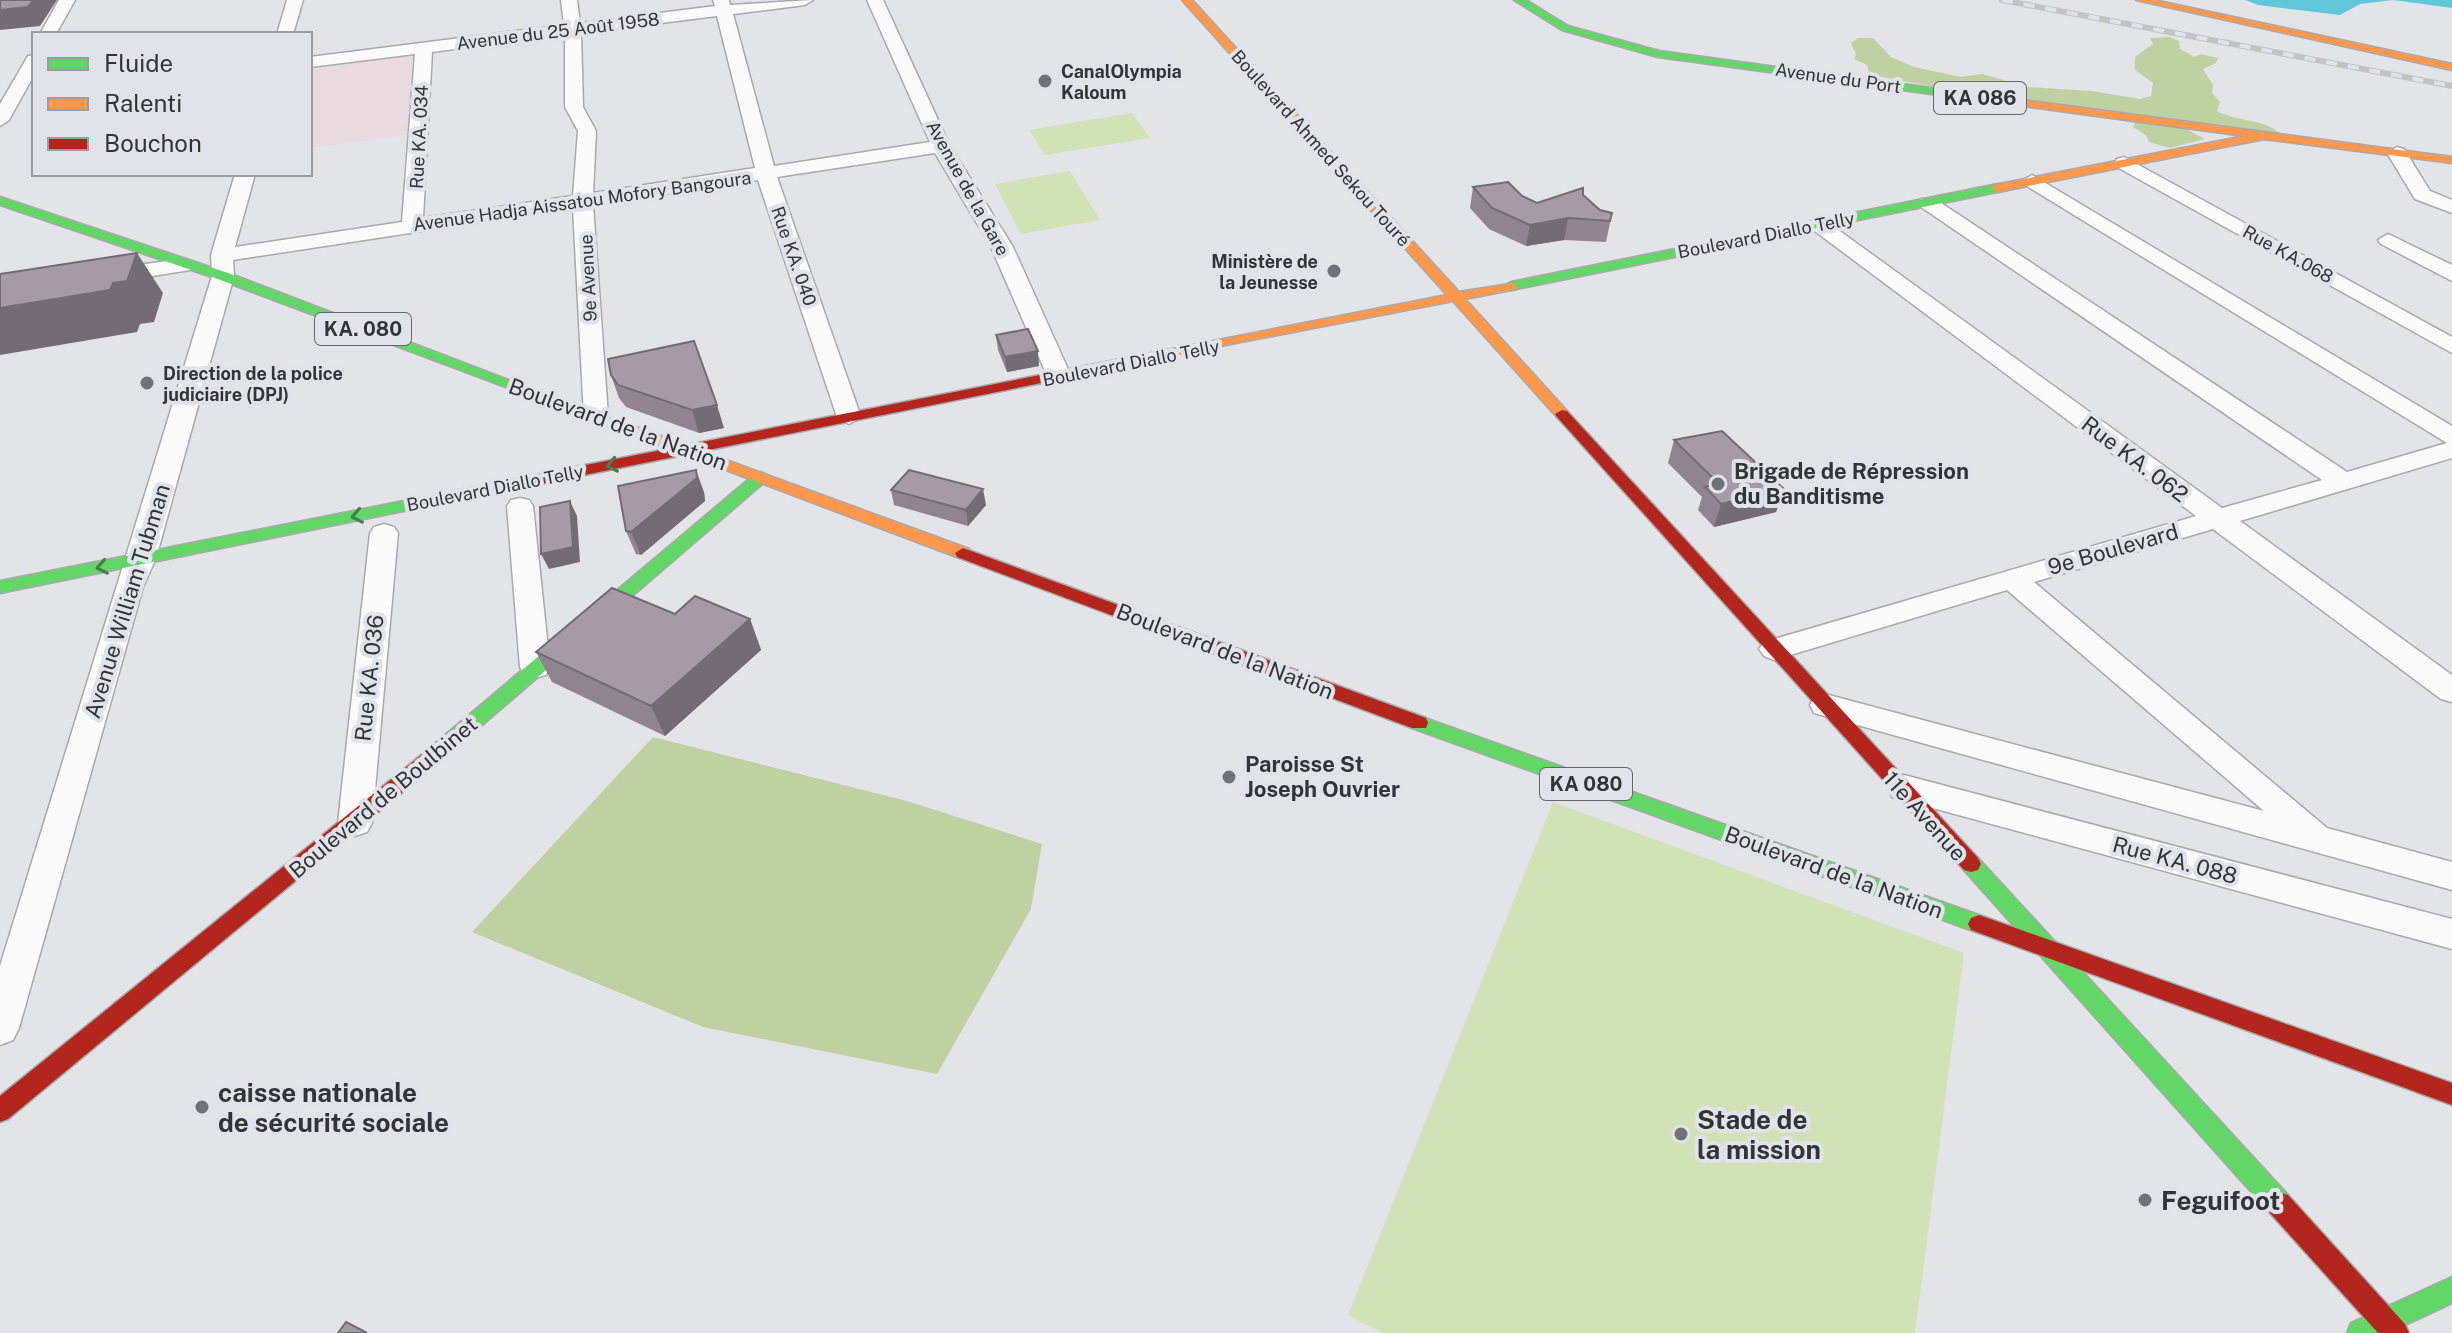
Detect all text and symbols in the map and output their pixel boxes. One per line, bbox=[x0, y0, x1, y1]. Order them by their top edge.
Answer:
street label: Avenue du 25 Août 1958 bbox=[455, 8, 661, 54]
legend bbox=[32, 32, 312, 176]
street label: Boulevard Ahmed Sekou Touré bbox=[1227, 46, 1415, 250]
text: Fluide bbox=[104, 49, 173, 77]
street label: Avenue du Port bbox=[1774, 59, 1902, 97]
place label: CanalOlympia Kaloum bbox=[1061, 61, 1182, 103]
marker: CanalOlympia Kaloum bbox=[1036, 72, 1054, 90]
road number: KA 086 bbox=[1934, 82, 2026, 114]
street label: Rue KA. 034 bbox=[406, 84, 432, 190]
text: Ralenti bbox=[104, 89, 182, 117]
street label: Avenue de la Gare bbox=[922, 117, 1014, 259]
text: Bouchon bbox=[104, 129, 202, 157]
street label: Avenue Hadja Aissatou Mofory Bangoura bbox=[412, 167, 752, 235]
street label: Rue KA. 040 bbox=[767, 203, 821, 309]
street label: Boulevard Diallo Telly bbox=[1676, 207, 1857, 262]
street label: Rue KA.068 bbox=[2239, 221, 2337, 287]
street label: 9e Avenue bbox=[575, 234, 601, 322]
place label: Ministère de la Jeunesse bbox=[1211, 251, 1318, 293]
marker: Ministère de la Jeunesse bbox=[1325, 262, 1343, 280]
road number: KA. 080 bbox=[315, 313, 411, 345]
street label: Boulevard Diallo Telly bbox=[1041, 335, 1222, 390]
place label: Direction de la police judiciaire (DPJ) bbox=[162, 363, 343, 405]
street label: Boulevard de la Nation bbox=[505, 372, 731, 476]
marker: Direction de la police judiciaire (DPJ) bbox=[138, 374, 156, 392]
street label: Rue KA. 062 bbox=[2077, 411, 2193, 507]
one-way arrow bbox=[606, 456, 620, 473]
place label: Brigade de Répression du Banditisme bbox=[1734, 458, 1969, 509]
street label: Boulevard Diallo Telly bbox=[405, 460, 586, 515]
marker: Brigade de Répression du Banditisme bbox=[1709, 475, 1727, 493]
street label: Avenue William Tubman bbox=[79, 481, 175, 721]
one-way arrow bbox=[351, 506, 364, 523]
street label: 9e Boulevard bbox=[2045, 518, 2181, 580]
one-way arrow bbox=[96, 557, 109, 574]
street label: Boulevard de la Nation bbox=[1113, 598, 1337, 704]
street label: Rue KA. 036 bbox=[349, 613, 389, 743]
street label: Boulevard de Boulbinet bbox=[284, 711, 482, 883]
place label: Paroisse St Joseph Ouvrier bbox=[1245, 751, 1400, 802]
street label: 11e Avenue bbox=[1878, 766, 1972, 866]
marker: Paroisse St Joseph Ouvrier bbox=[1220, 768, 1238, 786]
road number: KA 080 bbox=[1540, 768, 1632, 800]
street label: Boulevard de la Nation bbox=[1721, 820, 1947, 924]
street label: Rue KA. 088 bbox=[2110, 831, 2240, 889]
place label: caisse nationale de sécurité sociale bbox=[218, 1077, 449, 1138]
marker: caisse nationale de sécurité sociale bbox=[193, 1098, 211, 1116]
place label: Stade de la mission bbox=[1697, 1104, 1821, 1165]
marker: Stade de la mission bbox=[1672, 1125, 1690, 1143]
place label: Feguifoot bbox=[2161, 1185, 2280, 1216]
marker: Feguifoot bbox=[2136, 1191, 2154, 1209]

